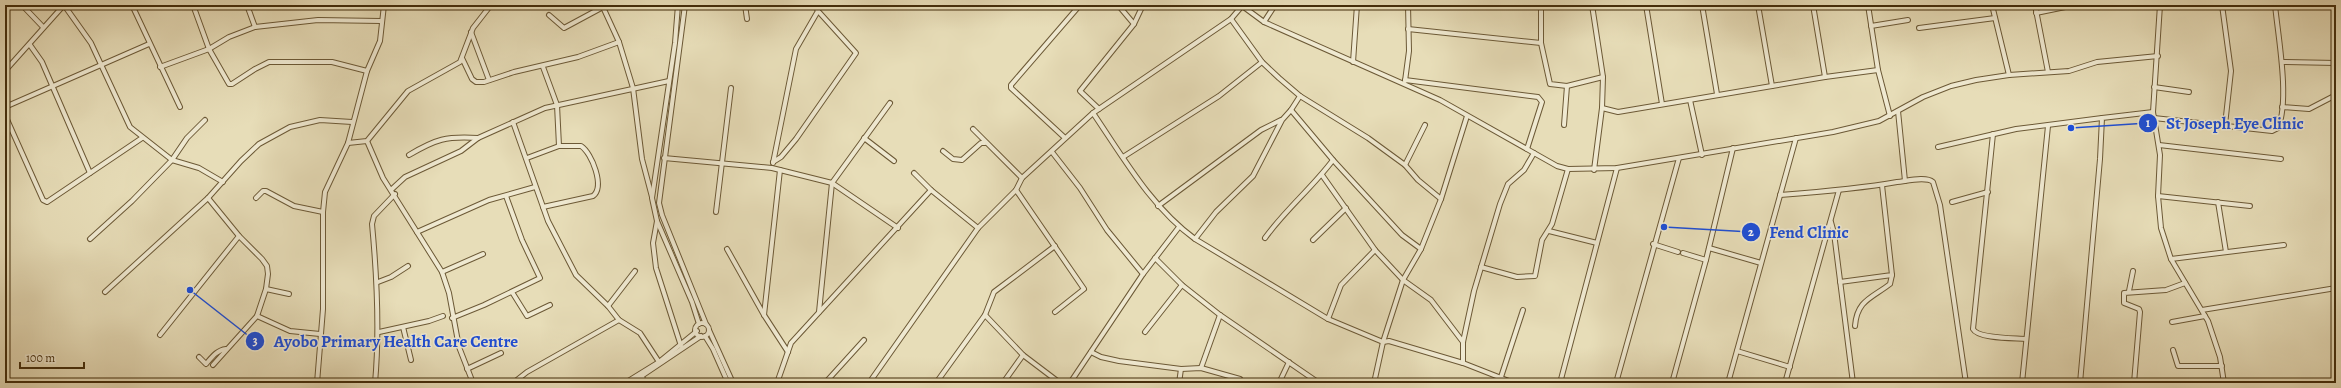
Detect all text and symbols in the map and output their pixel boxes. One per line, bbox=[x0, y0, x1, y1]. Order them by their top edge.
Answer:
callout: St Joseph Eye Clinic bbox=[2138, 109, 2312, 138]
text: St Joseph Eye Clinic bbox=[2166, 112, 2304, 135]
text: 1 bbox=[2146, 115, 2151, 131]
callout: Fend Clinic bbox=[1741, 218, 1857, 247]
text: Fend Clinic bbox=[1769, 221, 1849, 244]
text: 2 bbox=[1748, 224, 1754, 240]
callout: Ayobo Primary Health Care Centre bbox=[245, 327, 526, 356]
text: Ayobo Primary Health Care Centre bbox=[273, 330, 518, 353]
text: 3 bbox=[252, 333, 258, 349]
scale bar bbox=[20, 344, 84, 370]
text: 100 m bbox=[26, 350, 55, 366]

